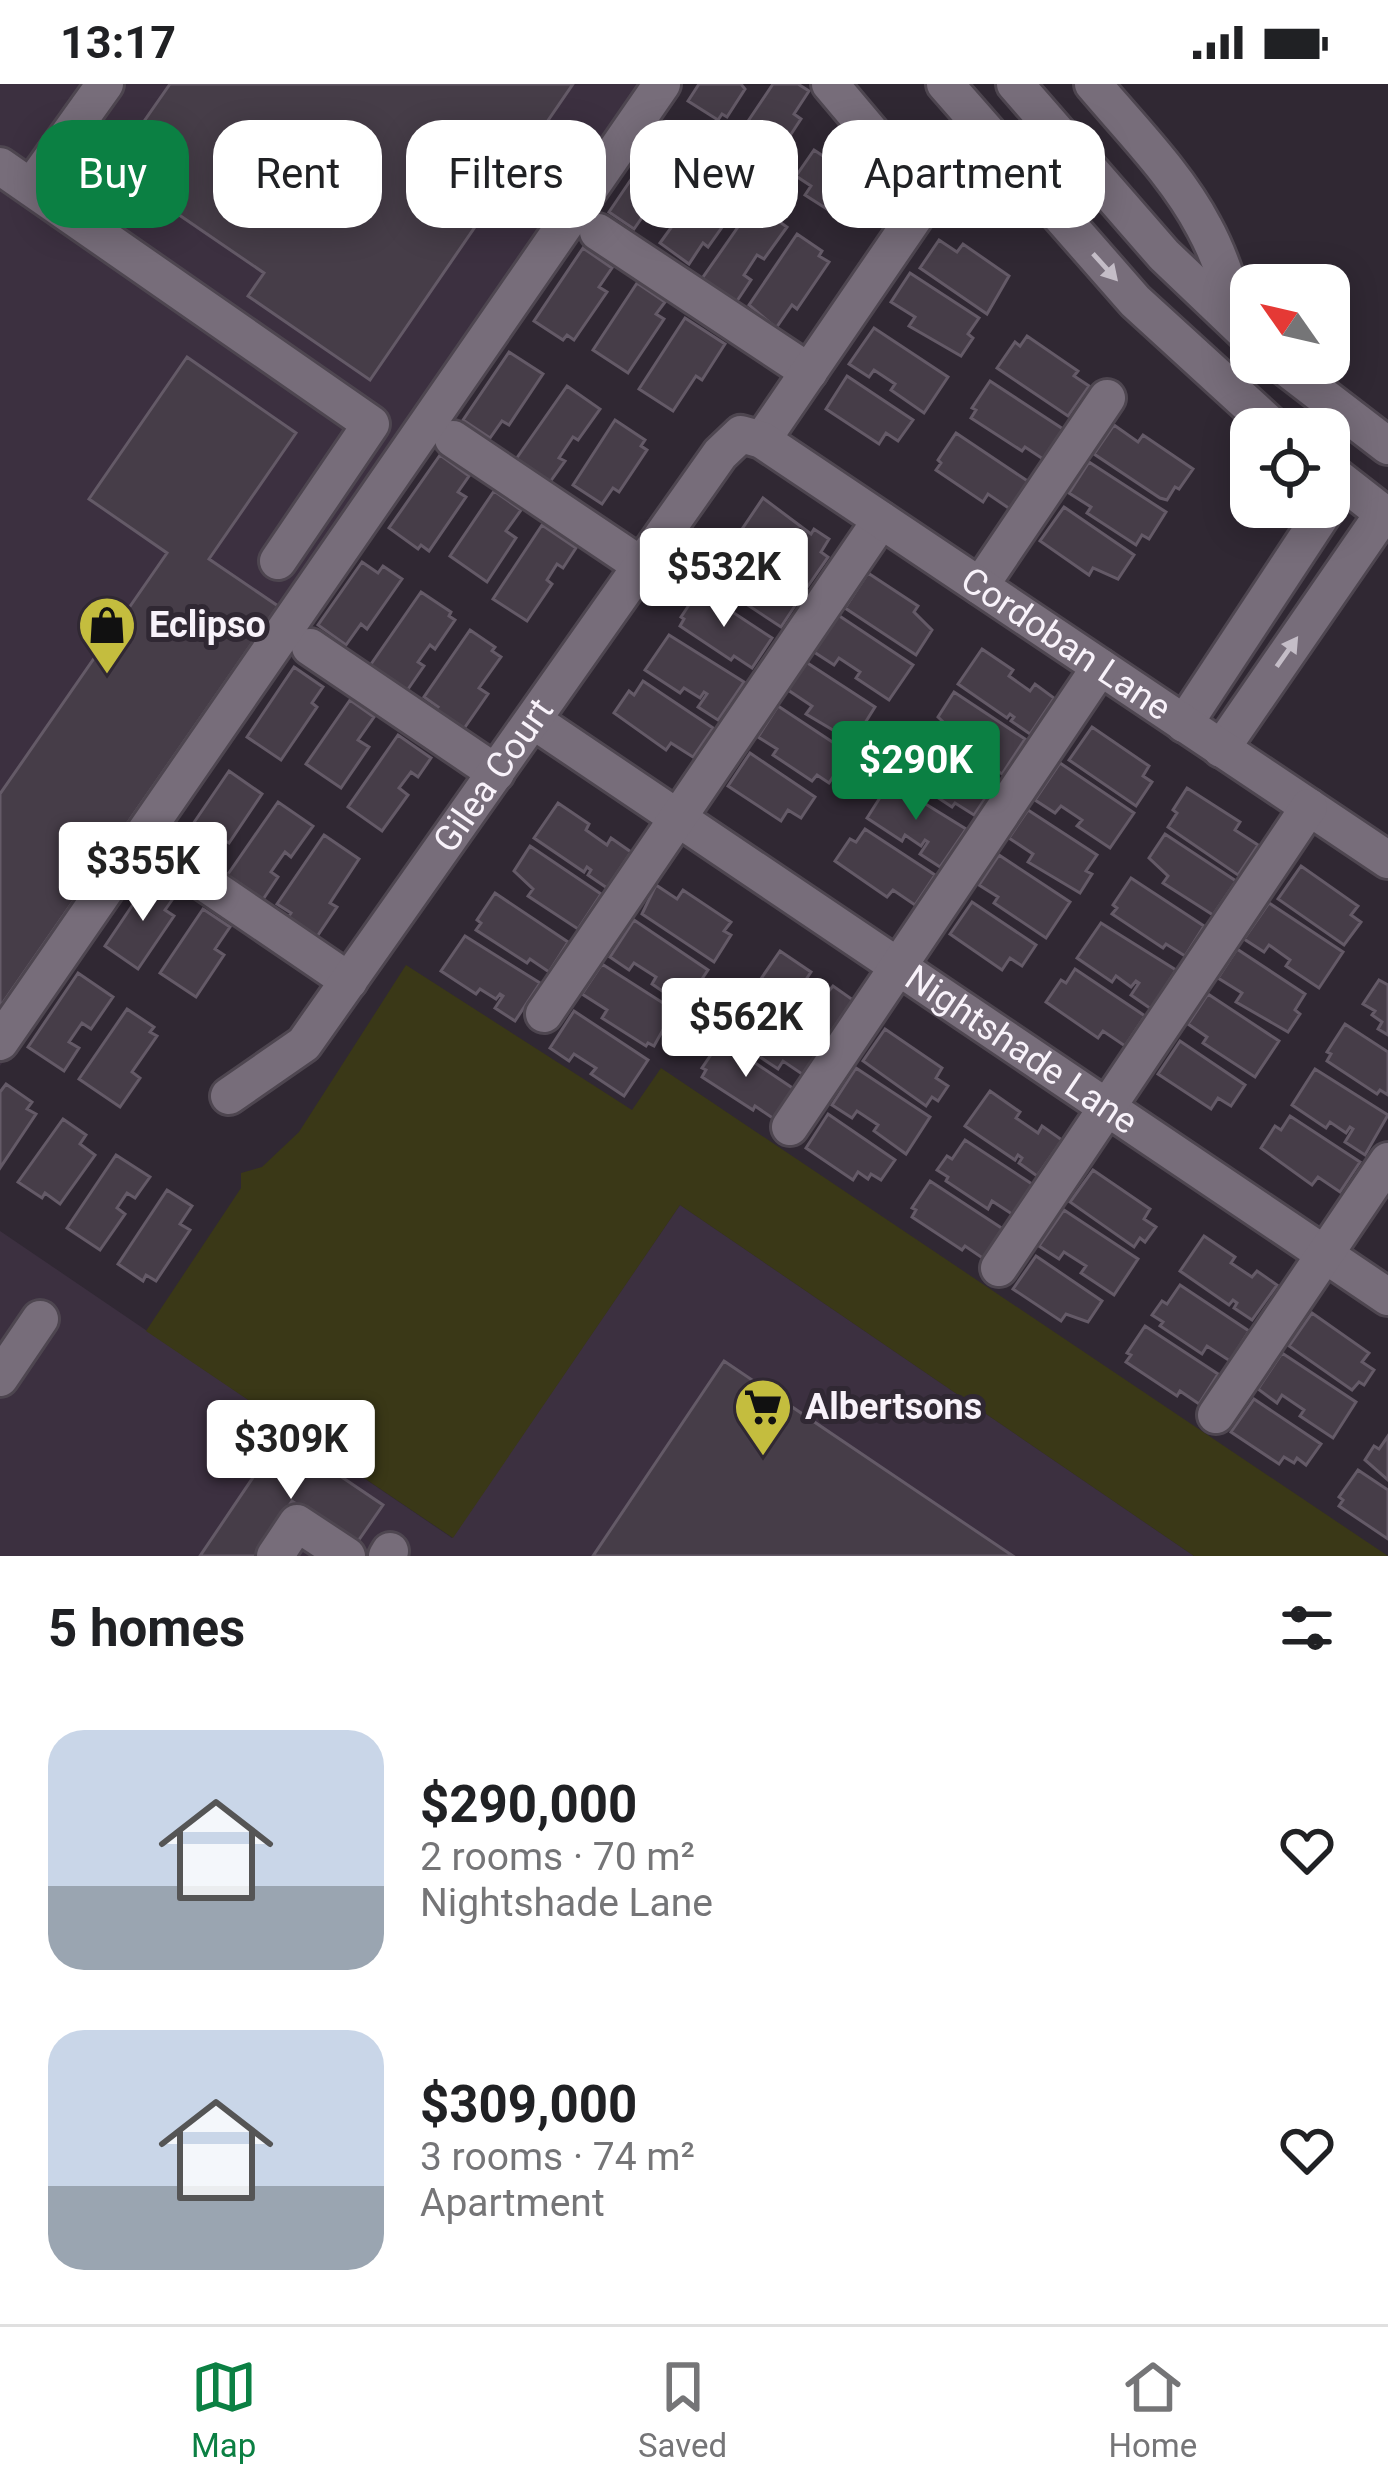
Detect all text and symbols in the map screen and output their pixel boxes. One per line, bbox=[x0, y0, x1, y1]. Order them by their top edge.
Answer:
text: 13:17 bbox=[60, 16, 176, 69]
chip: Buy bbox=[36, 120, 189, 228]
chip: Rent bbox=[213, 120, 382, 228]
chip: Filters bbox=[406, 120, 606, 228]
chip: New bbox=[630, 120, 798, 228]
chip: Apartment bbox=[822, 120, 1105, 228]
one-way arrow bbox=[1091, 252, 1117, 282]
north arrow bbox=[1230, 264, 1350, 384]
map controls bbox=[1230, 264, 1350, 528]
button: locate bbox=[1230, 408, 1350, 528]
pin: $532K bbox=[640, 528, 808, 630]
text: $532K bbox=[667, 544, 781, 590]
street label: Cordoban Lane bbox=[953, 559, 1179, 729]
shop icon: Eclipso bbox=[76, 594, 138, 676]
place label: Eclipso bbox=[149, 604, 266, 646]
one-way arrow bbox=[1276, 636, 1298, 669]
street label: Gilea Court bbox=[425, 690, 562, 860]
pin: $290K bbox=[832, 721, 1000, 823]
text: $290K bbox=[859, 737, 973, 783]
pin: $355K bbox=[59, 822, 227, 924]
text: $355K bbox=[86, 838, 200, 884]
street label: Nightshade Lane bbox=[898, 957, 1145, 1143]
pin: $562K bbox=[662, 978, 830, 1080]
text: $562K bbox=[689, 994, 803, 1040]
supermarket icon: Albertsons bbox=[732, 1376, 794, 1458]
place label: Albertsons bbox=[805, 1386, 982, 1428]
pin: $309K bbox=[207, 1400, 375, 1502]
text: $309K bbox=[234, 1416, 348, 1462]
icon: filters bbox=[1274, 1595, 1340, 1661]
text: 5 homes bbox=[48, 1599, 245, 1658]
text: $290,000 bbox=[420, 1775, 637, 1834]
icon: home bbox=[144, 1778, 288, 1922]
icon: heart bbox=[1274, 1817, 1340, 1883]
text: 2 rooms · 70 m² bbox=[420, 1834, 695, 1880]
text: Nightshade Lane bbox=[420, 1880, 713, 1926]
text: $309,000 bbox=[420, 2075, 637, 2134]
icon: home bbox=[144, 2078, 288, 2222]
icon: heart bbox=[1274, 2117, 1340, 2183]
text: 3 rooms · 74 m² bbox=[420, 2134, 695, 2180]
text: Apartment bbox=[420, 2180, 605, 2226]
tab: Map bbox=[191, 2354, 257, 2465]
tab: Saved bbox=[638, 2354, 727, 2465]
tab: Home bbox=[1109, 2354, 1197, 2465]

